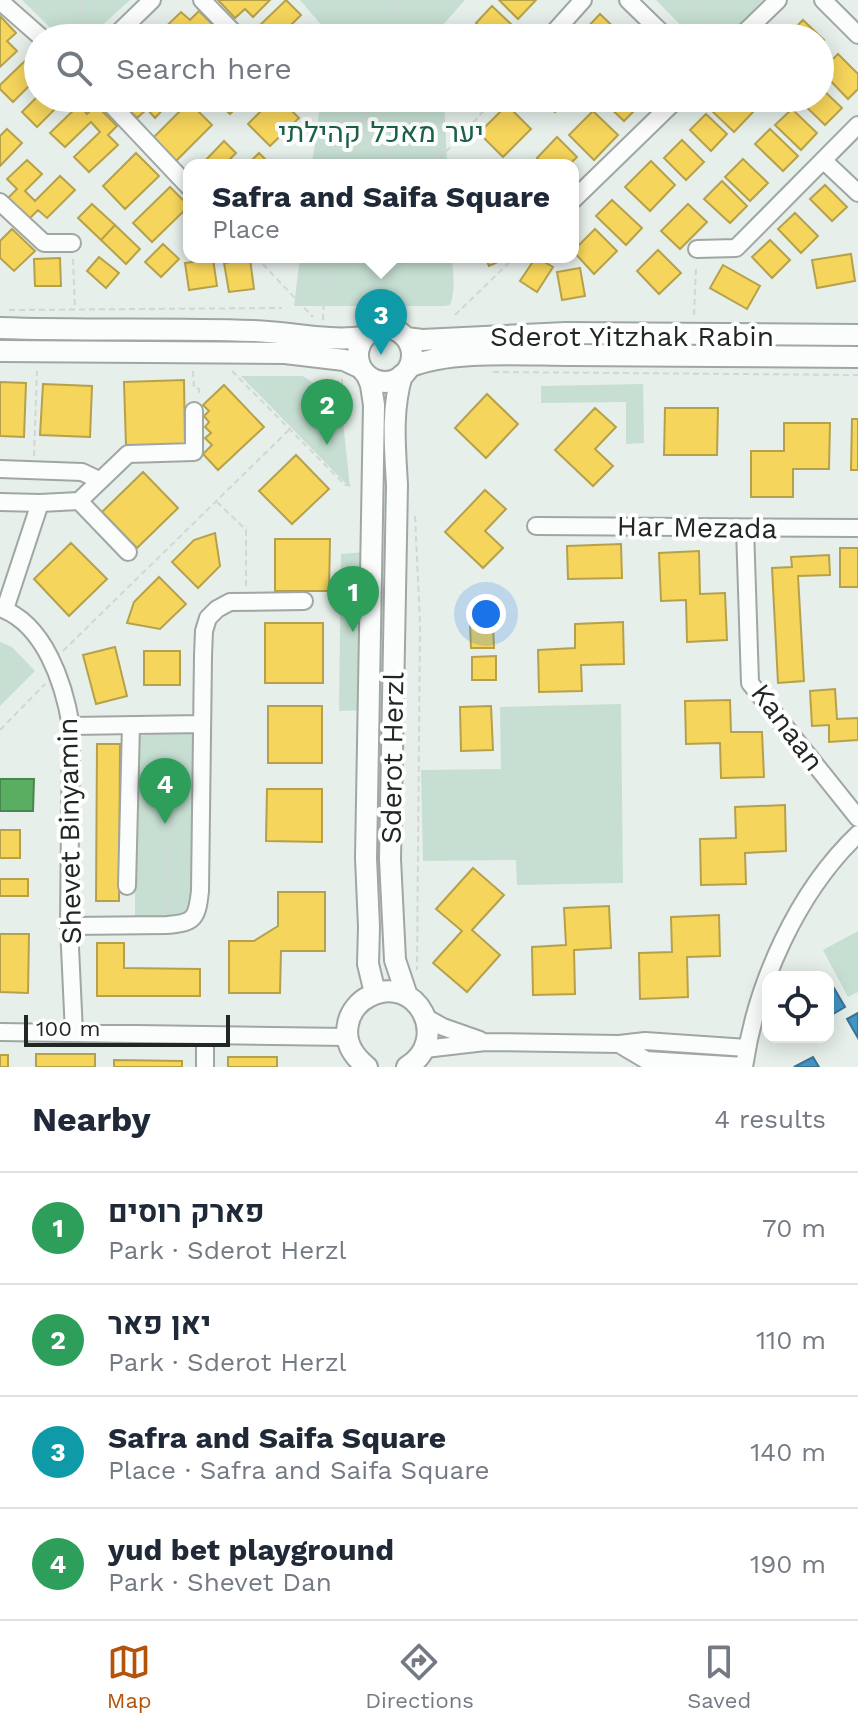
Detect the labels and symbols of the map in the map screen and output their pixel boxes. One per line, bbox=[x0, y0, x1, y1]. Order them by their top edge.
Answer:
park label: יער מאכל קהילתי bbox=[278, 116, 484, 149]
pin: 3 bbox=[355, 289, 407, 355]
street label: Sderot Yitzhak Rabin bbox=[490, 320, 774, 353]
pin: 2 bbox=[301, 379, 353, 445]
street label: Har Mezada bbox=[616, 510, 778, 545]
pin: 1 bbox=[327, 566, 379, 632]
your location bbox=[466, 594, 506, 634]
street label: Sderot Herzl bbox=[375, 671, 411, 844]
street label: Kanaan bbox=[744, 677, 831, 777]
street label: Shevet Binyamin bbox=[51, 717, 88, 945]
pin: 4 bbox=[139, 758, 191, 824]
scale bar bbox=[24, 1011, 230, 1047]

